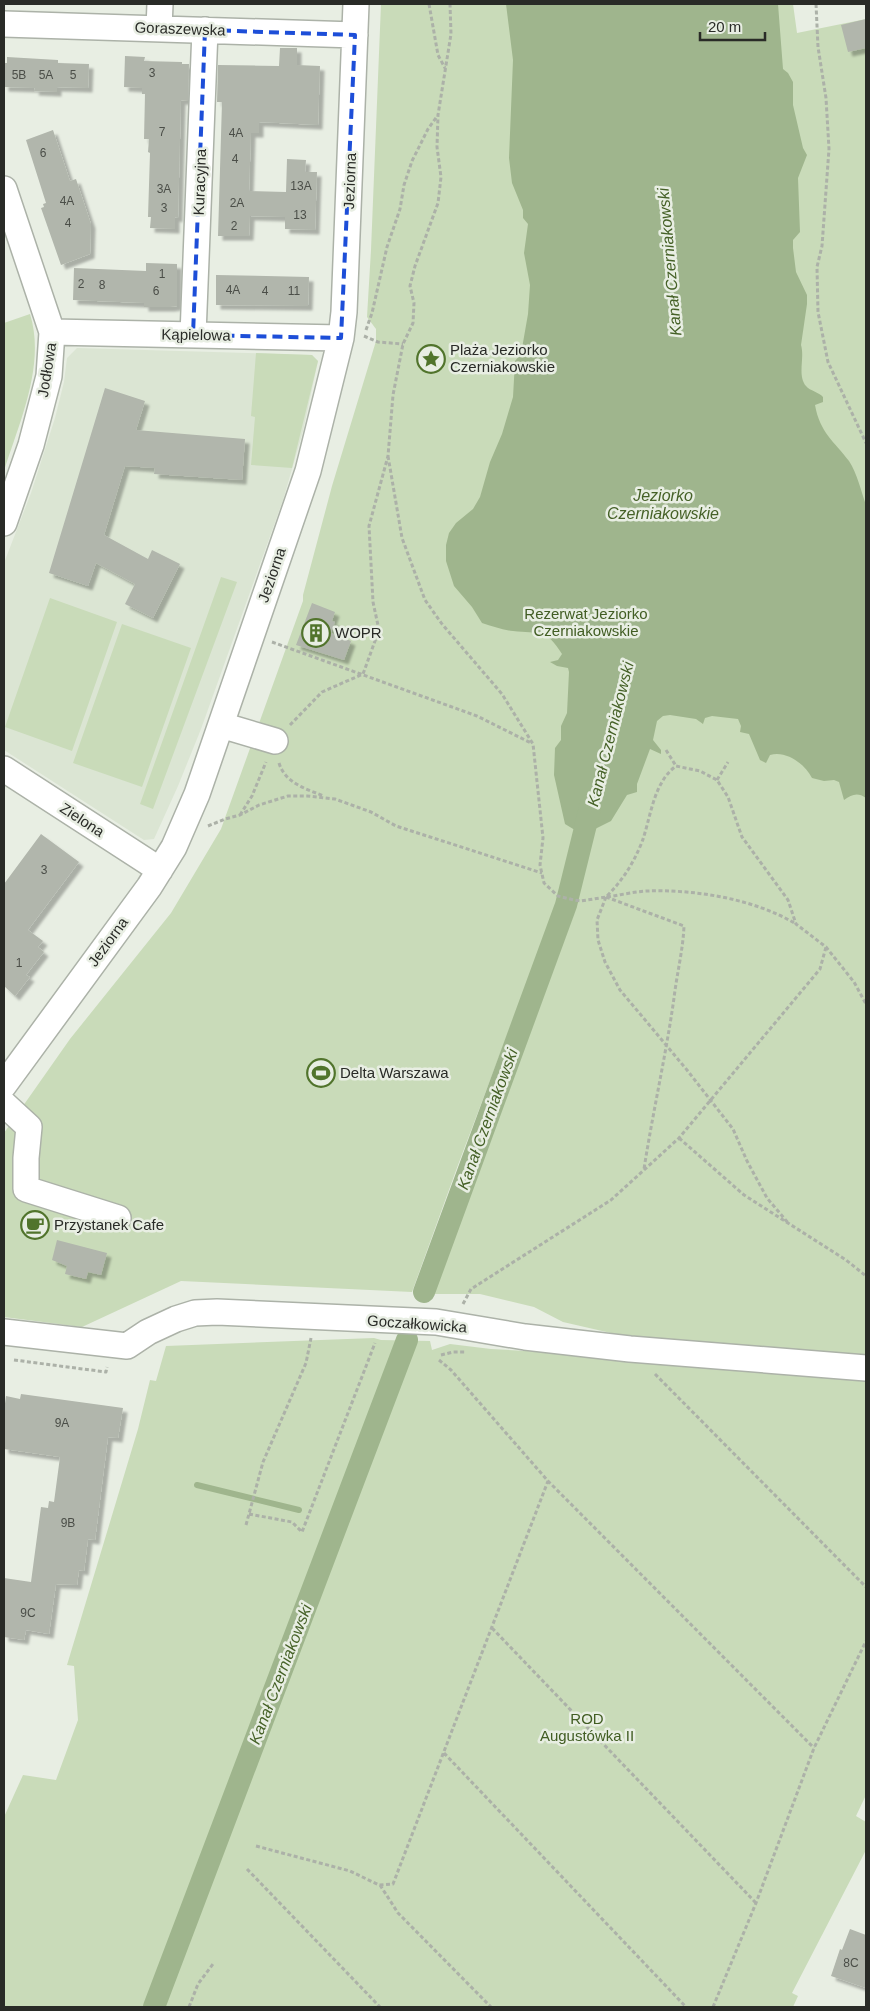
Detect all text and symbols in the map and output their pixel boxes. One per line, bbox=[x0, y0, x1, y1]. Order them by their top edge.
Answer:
scale bar bbox=[700, 10, 765, 42]
street label: Goraszewska bbox=[134, 18, 226, 39]
text: 20 m bbox=[708, 18, 741, 35]
house number: 3 bbox=[149, 66, 156, 80]
house number: 5B bbox=[12, 68, 26, 82]
house number: 5A bbox=[39, 68, 53, 82]
house number: 5 bbox=[70, 68, 77, 82]
house number: 7 bbox=[159, 125, 166, 139]
house number: 4A bbox=[229, 126, 243, 140]
house number: 6 bbox=[40, 146, 47, 160]
street label: Kuracyjna bbox=[190, 148, 209, 216]
house number: 4 bbox=[232, 152, 239, 166]
street label: Jeziorna bbox=[340, 152, 359, 210]
house number: 13A bbox=[290, 179, 312, 193]
house number: 3A bbox=[157, 182, 171, 196]
water label: Kanał Czerniakowski bbox=[655, 187, 684, 337]
house number: 4A bbox=[60, 194, 74, 208]
house number: 2A bbox=[230, 196, 244, 210]
house number: 3 bbox=[161, 201, 168, 215]
house number: 13 bbox=[293, 208, 307, 222]
house number: 4 bbox=[65, 216, 72, 230]
house number: 2 bbox=[231, 219, 238, 233]
house number: 1 bbox=[159, 267, 166, 281]
house number: 2 bbox=[78, 277, 85, 291]
house number: 8 bbox=[99, 278, 106, 292]
house number: 4A bbox=[226, 283, 240, 297]
house number: 6 bbox=[153, 284, 160, 298]
house number: 4 bbox=[262, 284, 269, 298]
house number: 11 bbox=[288, 284, 301, 298]
street label: Kąpielowa bbox=[161, 325, 231, 344]
street label: Jodłowa bbox=[34, 341, 59, 398]
place label: Plaża Jeziorko Czerniakowskie bbox=[450, 341, 555, 375]
place icon: Plaża Jeziorko Czerniakowskie bbox=[416, 344, 446, 374]
water label: Jeziorko Czerniakowskie bbox=[607, 487, 719, 522]
street label: Jeziorna bbox=[254, 545, 289, 604]
park label: Rezerwat Jeziorko Czerniakowskie bbox=[524, 605, 648, 639]
building icon: WOPR bbox=[301, 618, 331, 648]
place label: WOPR bbox=[335, 624, 382, 641]
water label: Kanał Czerniakowski bbox=[584, 660, 637, 808]
street label: Zielona bbox=[57, 799, 108, 840]
house number: 3 bbox=[41, 863, 48, 877]
street label: Jeziorna bbox=[84, 913, 132, 970]
house number: 1 bbox=[16, 956, 23, 970]
water label: Kanał Czerniakowski bbox=[454, 1046, 521, 1192]
sports icon: Delta Warszawa bbox=[306, 1058, 336, 1088]
place label: Delta Warszawa bbox=[340, 1064, 449, 1081]
cafe icon: Przystanek Cafe bbox=[20, 1210, 50, 1240]
place label: Przystanek Cafe bbox=[54, 1216, 164, 1233]
street label: Goczałkowicka bbox=[367, 1312, 468, 1336]
house number: 9A bbox=[55, 1416, 69, 1430]
house number: 9B bbox=[61, 1516, 75, 1530]
water label: Kanał Czerniakowski bbox=[246, 1601, 315, 1747]
house number: 9C bbox=[20, 1606, 36, 1620]
park label: ROD Augustówka II bbox=[540, 1710, 634, 1744]
house number: 8C bbox=[843, 1956, 859, 1970]

